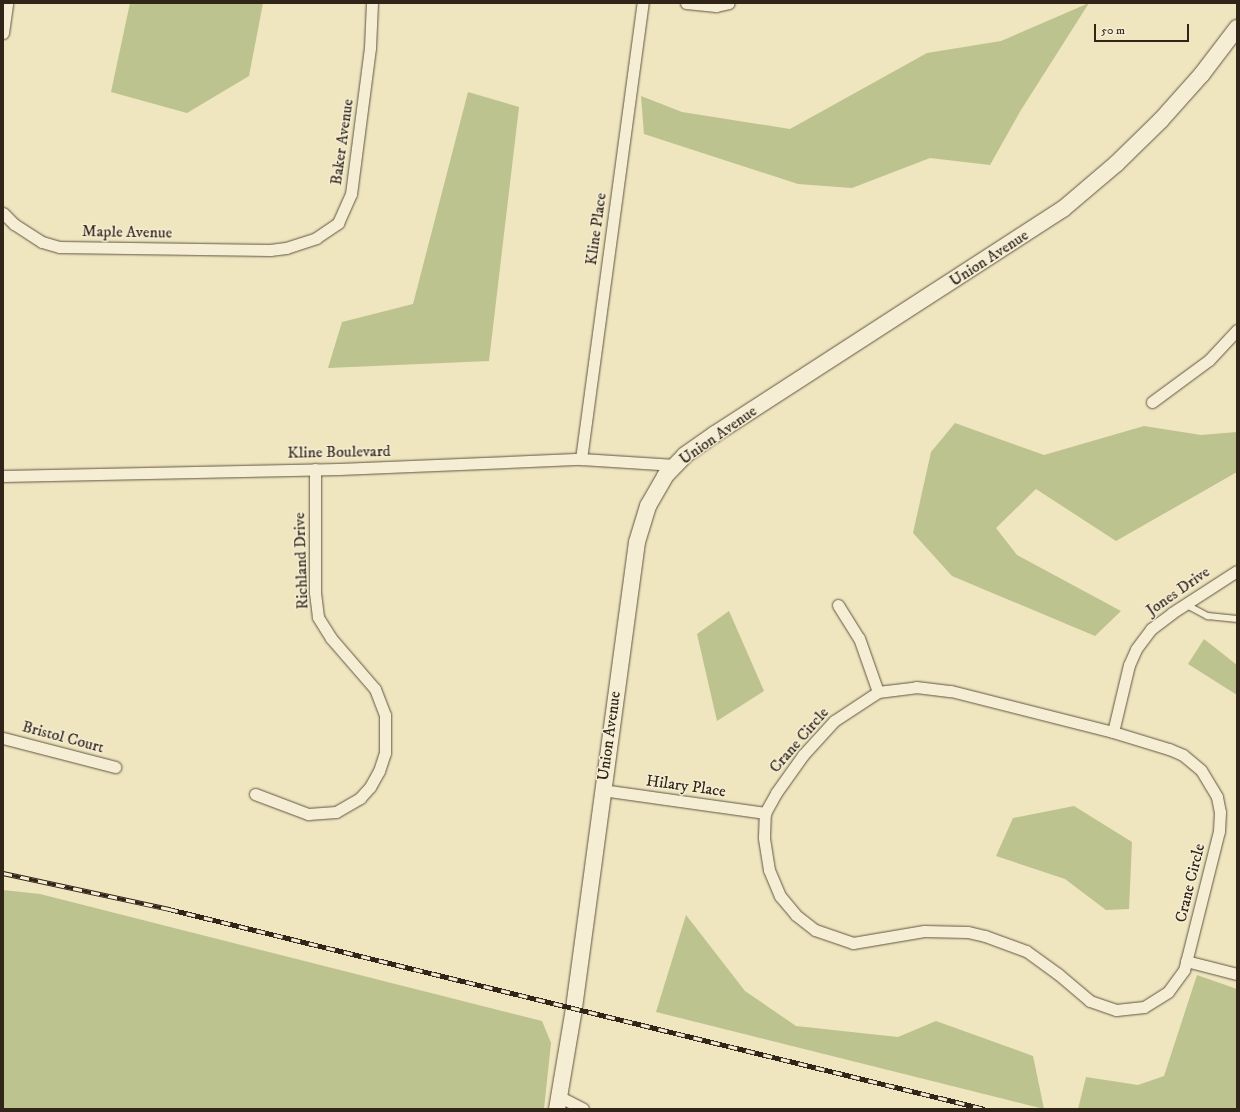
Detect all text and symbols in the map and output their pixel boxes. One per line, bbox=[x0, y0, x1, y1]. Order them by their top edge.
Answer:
scale bar bbox=[1096, 16, 1191, 42]
text: 50 m bbox=[1101, 23, 1125, 38]
street label: Baker Avenue bbox=[326, 98, 358, 186]
street label: Kline Place bbox=[581, 192, 611, 266]
street label: Maple Avenue bbox=[82, 222, 172, 242]
street label: Union Avenue bbox=[946, 225, 1032, 291]
street label: Union Avenue bbox=[676, 401, 760, 469]
street label: Kline Boulevard bbox=[287, 442, 391, 462]
street label: Richland Drive bbox=[290, 512, 312, 610]
street label: Jones Drive bbox=[1143, 562, 1213, 620]
street label: Union Avenue bbox=[593, 690, 625, 782]
street label: Crane Circle bbox=[765, 703, 833, 777]
street label: Bristol Court bbox=[20, 717, 106, 757]
street label: Hilary Place bbox=[645, 771, 727, 801]
street label: Crane Circle bbox=[1171, 842, 1209, 924]

